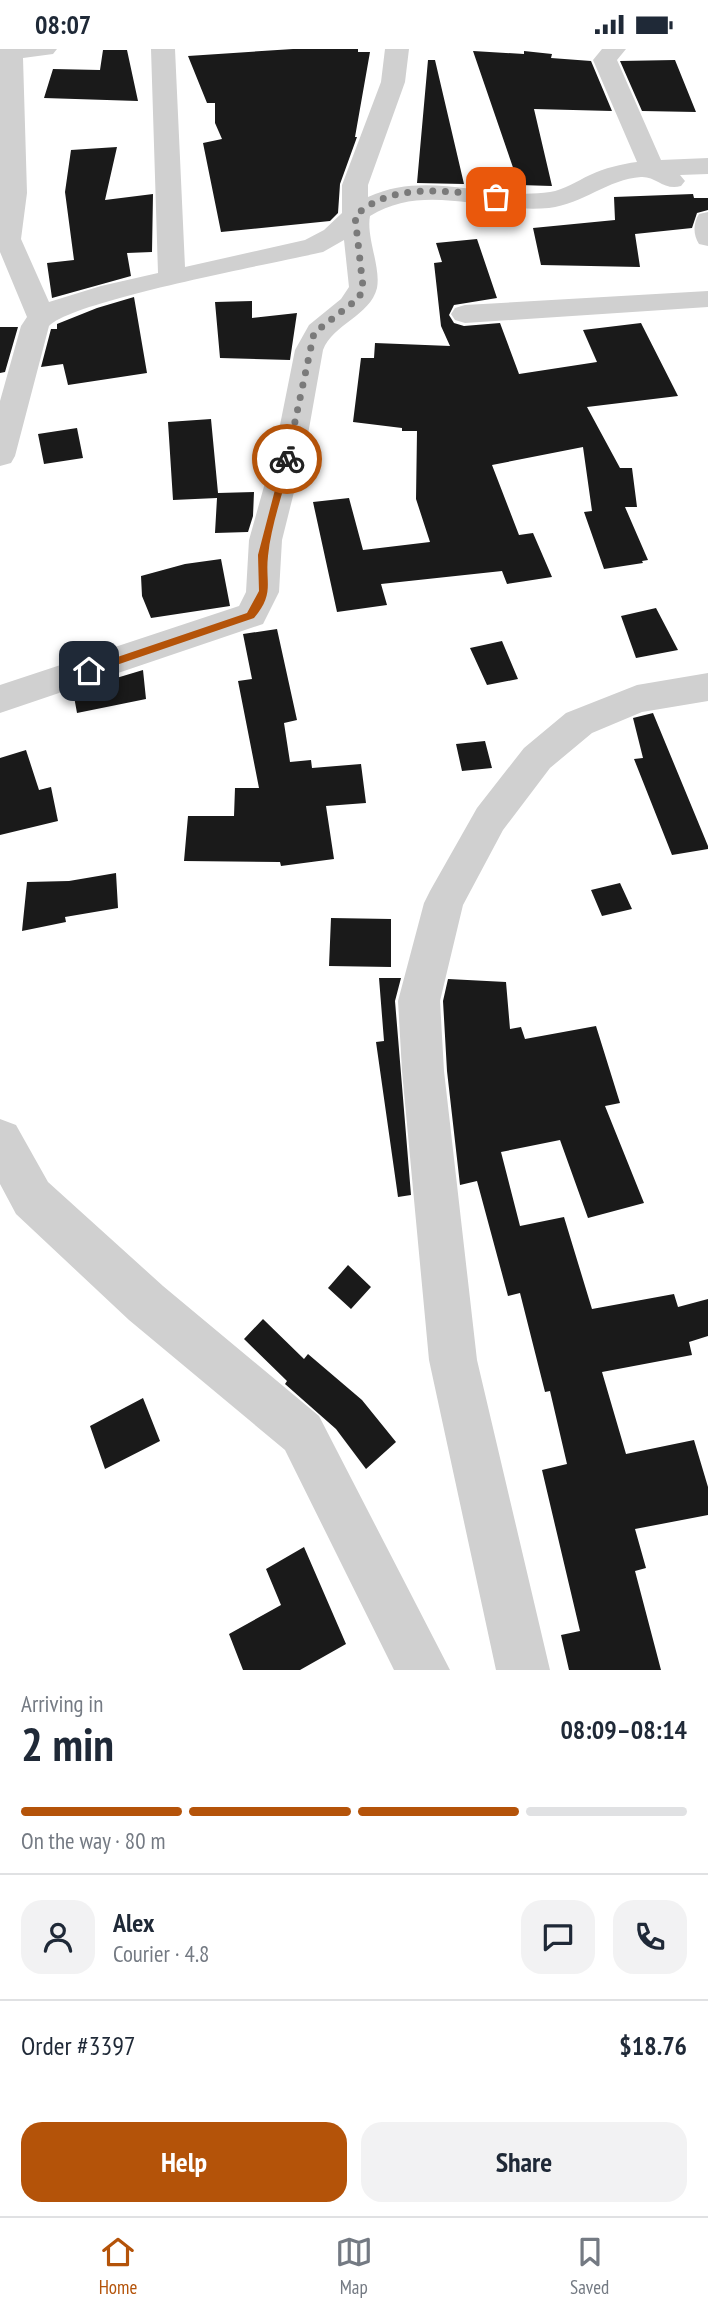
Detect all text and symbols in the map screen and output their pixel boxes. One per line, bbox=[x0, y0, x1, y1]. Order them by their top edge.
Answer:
text: 08:07 bbox=[35, 8, 91, 41]
pin bbox=[466, 167, 526, 227]
icon: bag bbox=[477, 178, 515, 216]
courier bbox=[252, 424, 322, 494]
icon: bike bbox=[268, 440, 306, 478]
pin bbox=[59, 641, 119, 701]
icon: home bbox=[70, 652, 108, 690]
text: Arriving in bbox=[21, 1689, 103, 1718]
text: 08:09–08:14 bbox=[560, 1713, 687, 1746]
text: 2 min bbox=[21, 1714, 114, 1774]
text: On the way · 80 m bbox=[21, 1826, 165, 1855]
button: person bbox=[21, 1900, 95, 1974]
button: chat bbox=[521, 1900, 595, 1974]
button: phone bbox=[613, 1900, 687, 1974]
text: Alex bbox=[113, 1906, 154, 1939]
text: Courier · 4.8 bbox=[113, 1939, 209, 1968]
text: Order #3397 bbox=[21, 2029, 136, 2062]
text: $18.76 bbox=[619, 2029, 687, 2062]
button: Help bbox=[21, 2122, 347, 2202]
button: Share bbox=[361, 2122, 687, 2202]
tab: Home bbox=[99, 2233, 137, 2299]
tab: Map bbox=[335, 2233, 373, 2299]
tab: Saved bbox=[570, 2233, 609, 2299]

